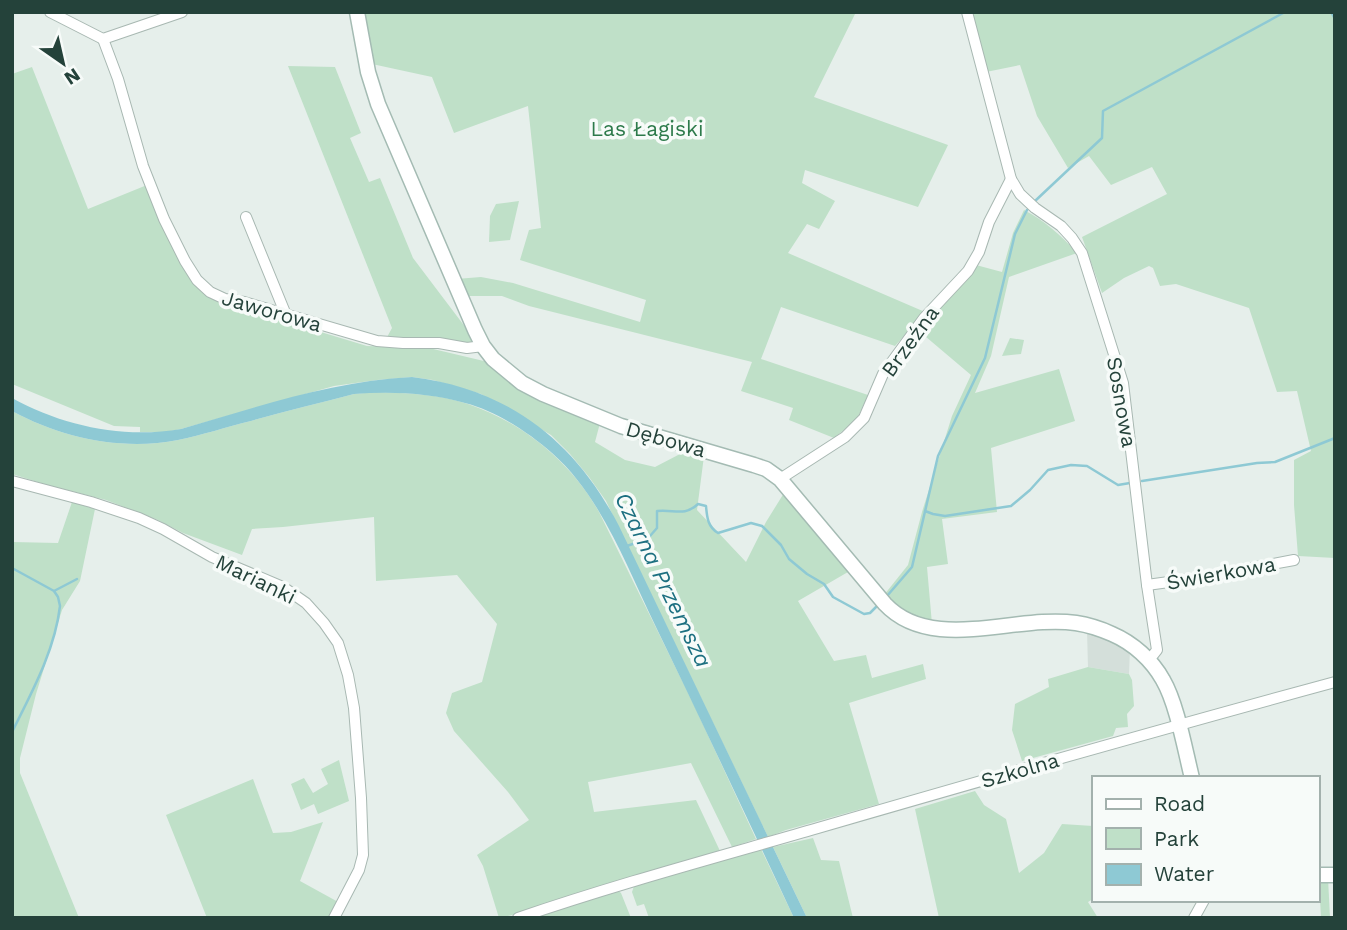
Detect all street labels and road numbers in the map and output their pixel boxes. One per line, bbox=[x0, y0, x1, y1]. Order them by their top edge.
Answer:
street label: Jaworowa bbox=[219, 285, 325, 337]
street label: Brzeźna bbox=[876, 301, 944, 381]
street label: Sosnowa bbox=[1102, 355, 1142, 449]
street label: Dębowa bbox=[623, 416, 709, 462]
street label: Marianki bbox=[212, 549, 300, 609]
street label: Świerkowa bbox=[1165, 551, 1278, 595]
street label: Szkolna bbox=[978, 747, 1062, 793]

